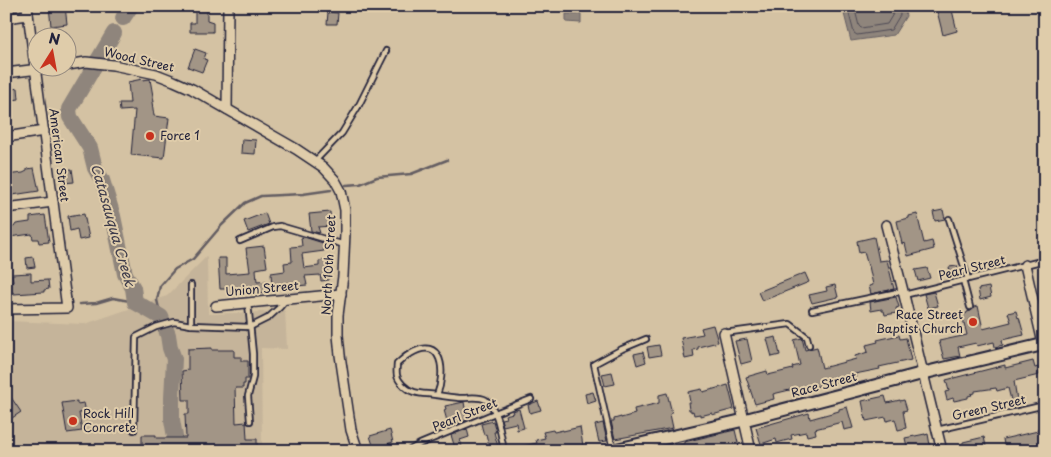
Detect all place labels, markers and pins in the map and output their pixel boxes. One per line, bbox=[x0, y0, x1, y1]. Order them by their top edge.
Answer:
place label: Force 1 bbox=[160, 126, 200, 144]
marker: Force 1 bbox=[144, 130, 156, 142]
place label: Race Street Baptist Church bbox=[876, 305, 963, 337]
marker: Race Street Baptist Church bbox=[967, 316, 979, 328]
place label: Rock Hill Concrete bbox=[83, 404, 137, 436]
marker: Rock Hill Concrete bbox=[67, 415, 79, 427]

